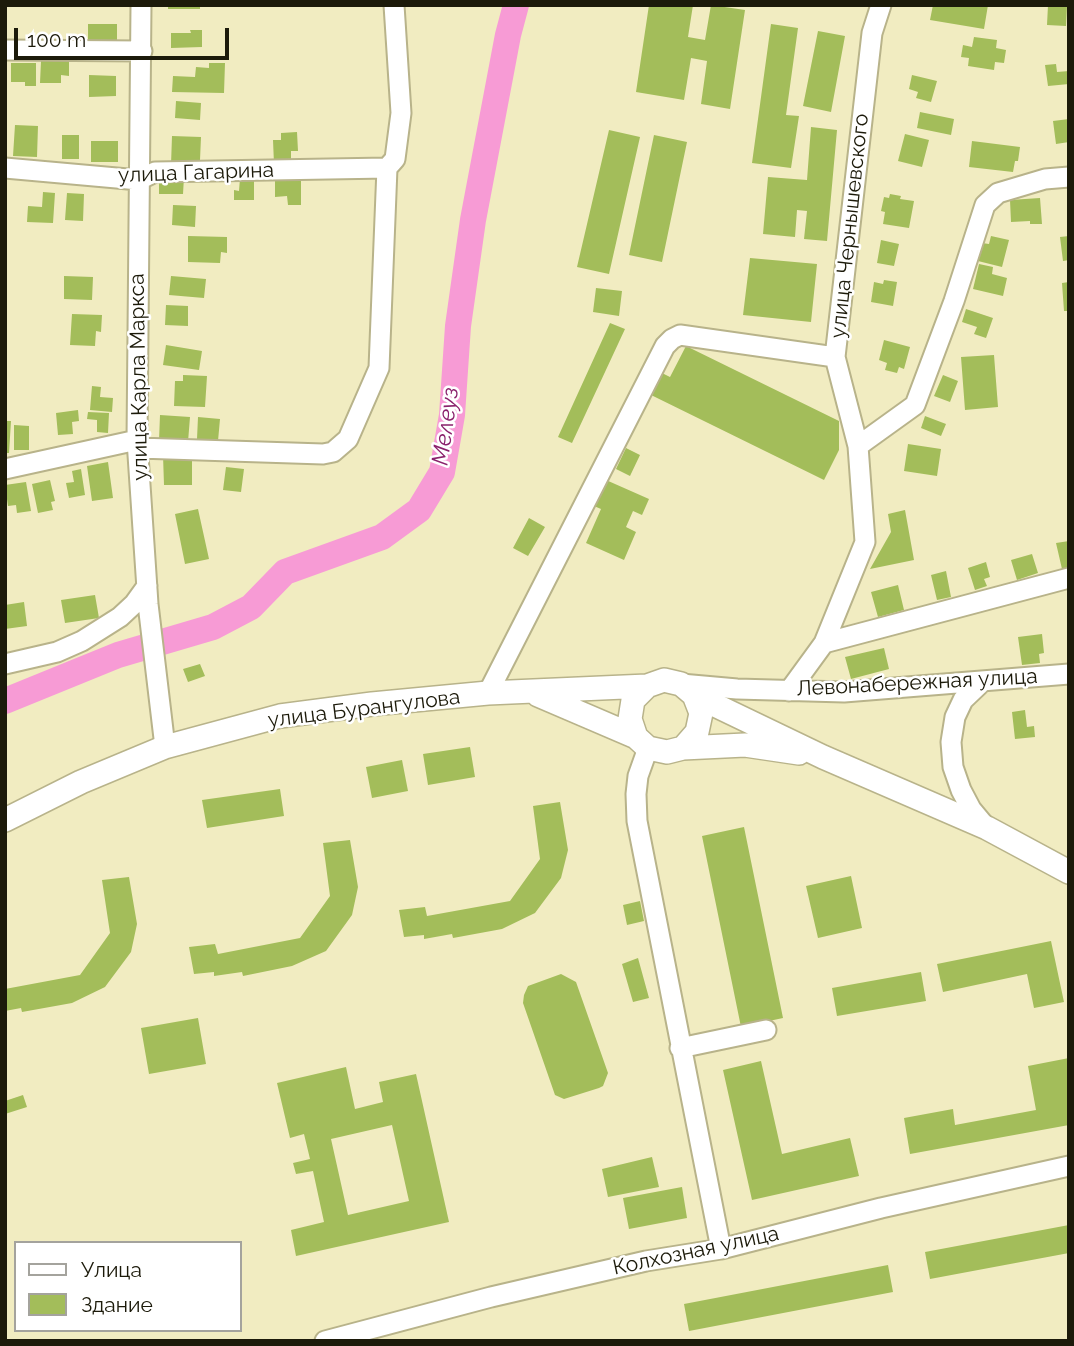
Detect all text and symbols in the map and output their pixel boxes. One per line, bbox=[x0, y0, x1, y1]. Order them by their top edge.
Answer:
scale bar bbox=[18, 14, 233, 58]
text: 100 m bbox=[27, 27, 86, 52]
street label: улица Чернышевского bbox=[826, 112, 874, 340]
street label: улица Гагарина bbox=[118, 158, 274, 188]
street label: улица Карла Маркса bbox=[125, 273, 153, 481]
water label: Мелеуз bbox=[427, 385, 465, 467]
street label: Левонабережная улица bbox=[796, 664, 1038, 702]
street label: улица Бурангулова bbox=[266, 685, 462, 733]
street label: Колхозная улица bbox=[611, 1221, 781, 1281]
legend bbox=[14, 1241, 242, 1332]
text: Улица bbox=[81, 1257, 142, 1282]
text: Здание bbox=[81, 1292, 153, 1317]

